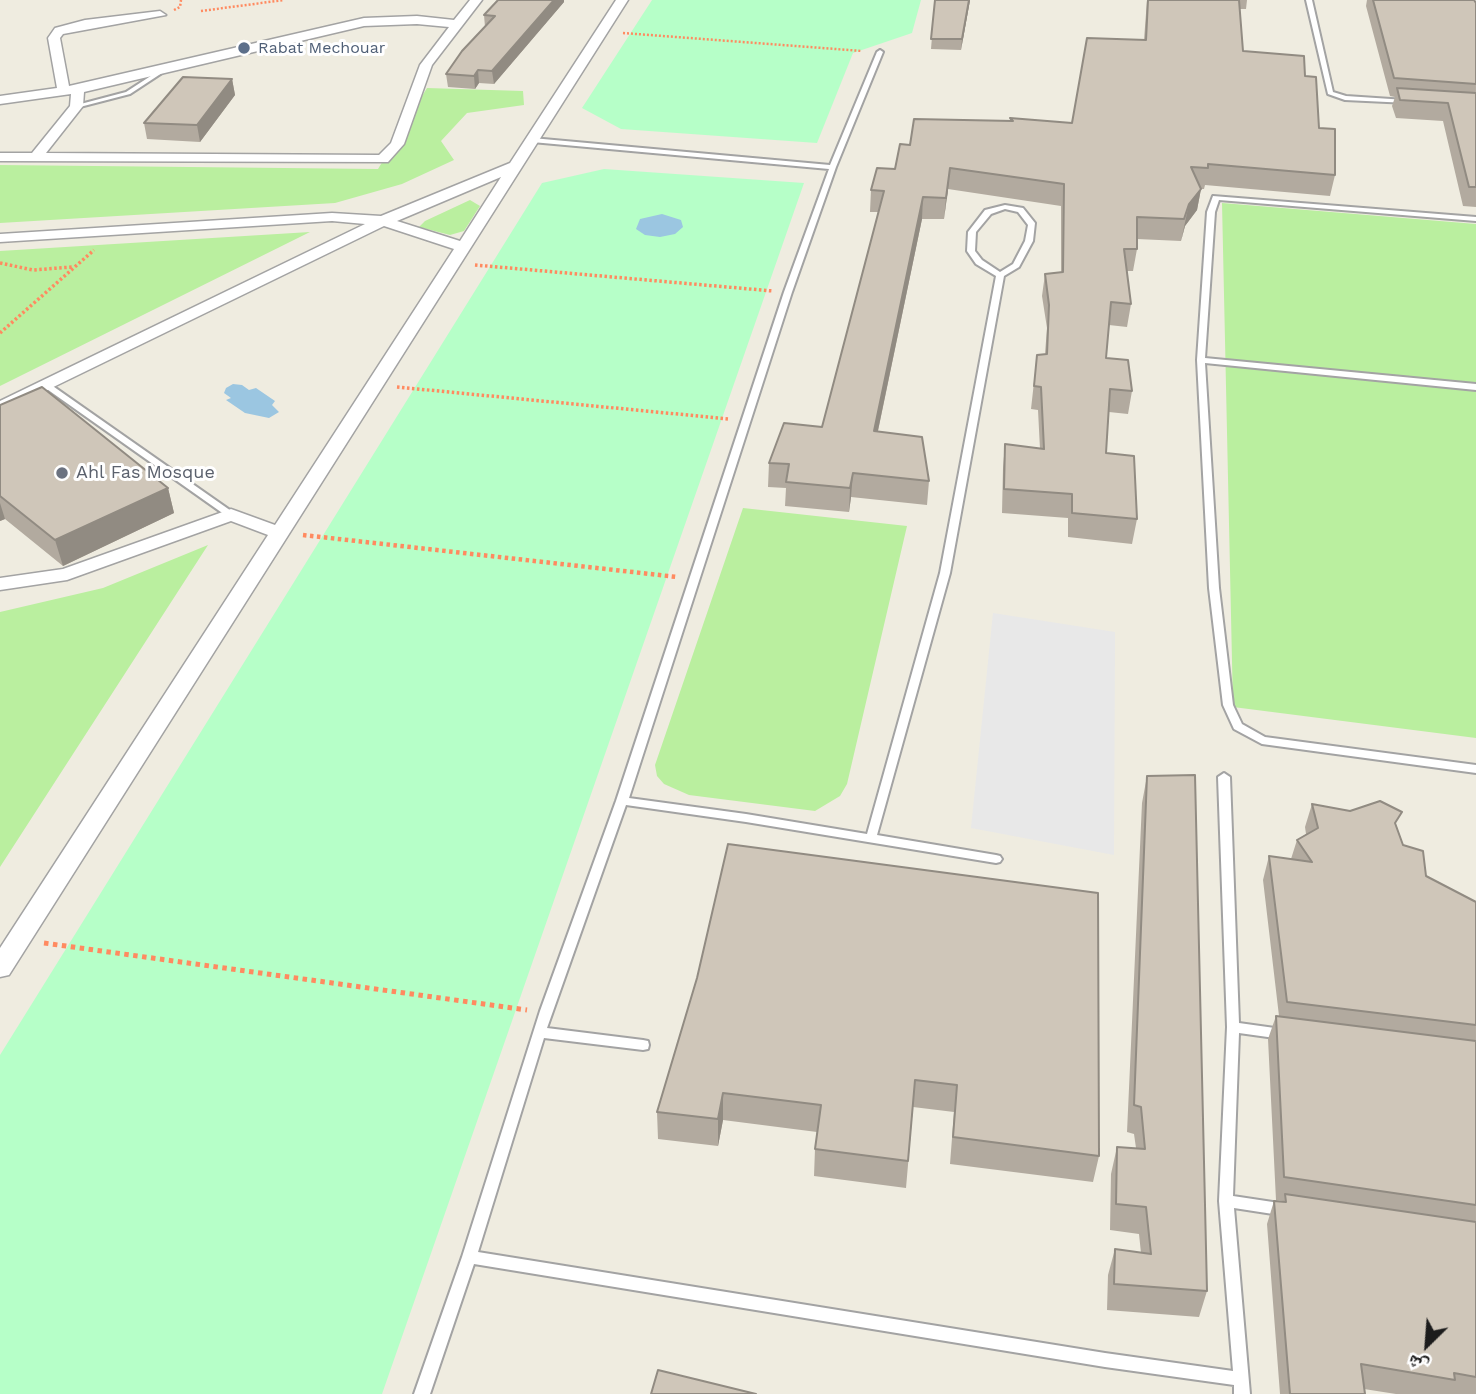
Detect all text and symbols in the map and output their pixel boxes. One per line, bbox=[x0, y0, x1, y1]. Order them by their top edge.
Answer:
place label: Rabat Mechouar bbox=[258, 38, 385, 58]
marker: Rabat Mechouar bbox=[236, 40, 252, 56]
place label: Ahl Fas Mosque bbox=[76, 462, 215, 484]
marker: Ahl Fas Mosque bbox=[54, 465, 70, 481]
north arrow bbox=[1392, 1310, 1462, 1380]
text: ش bbox=[1404, 1350, 1432, 1379]

